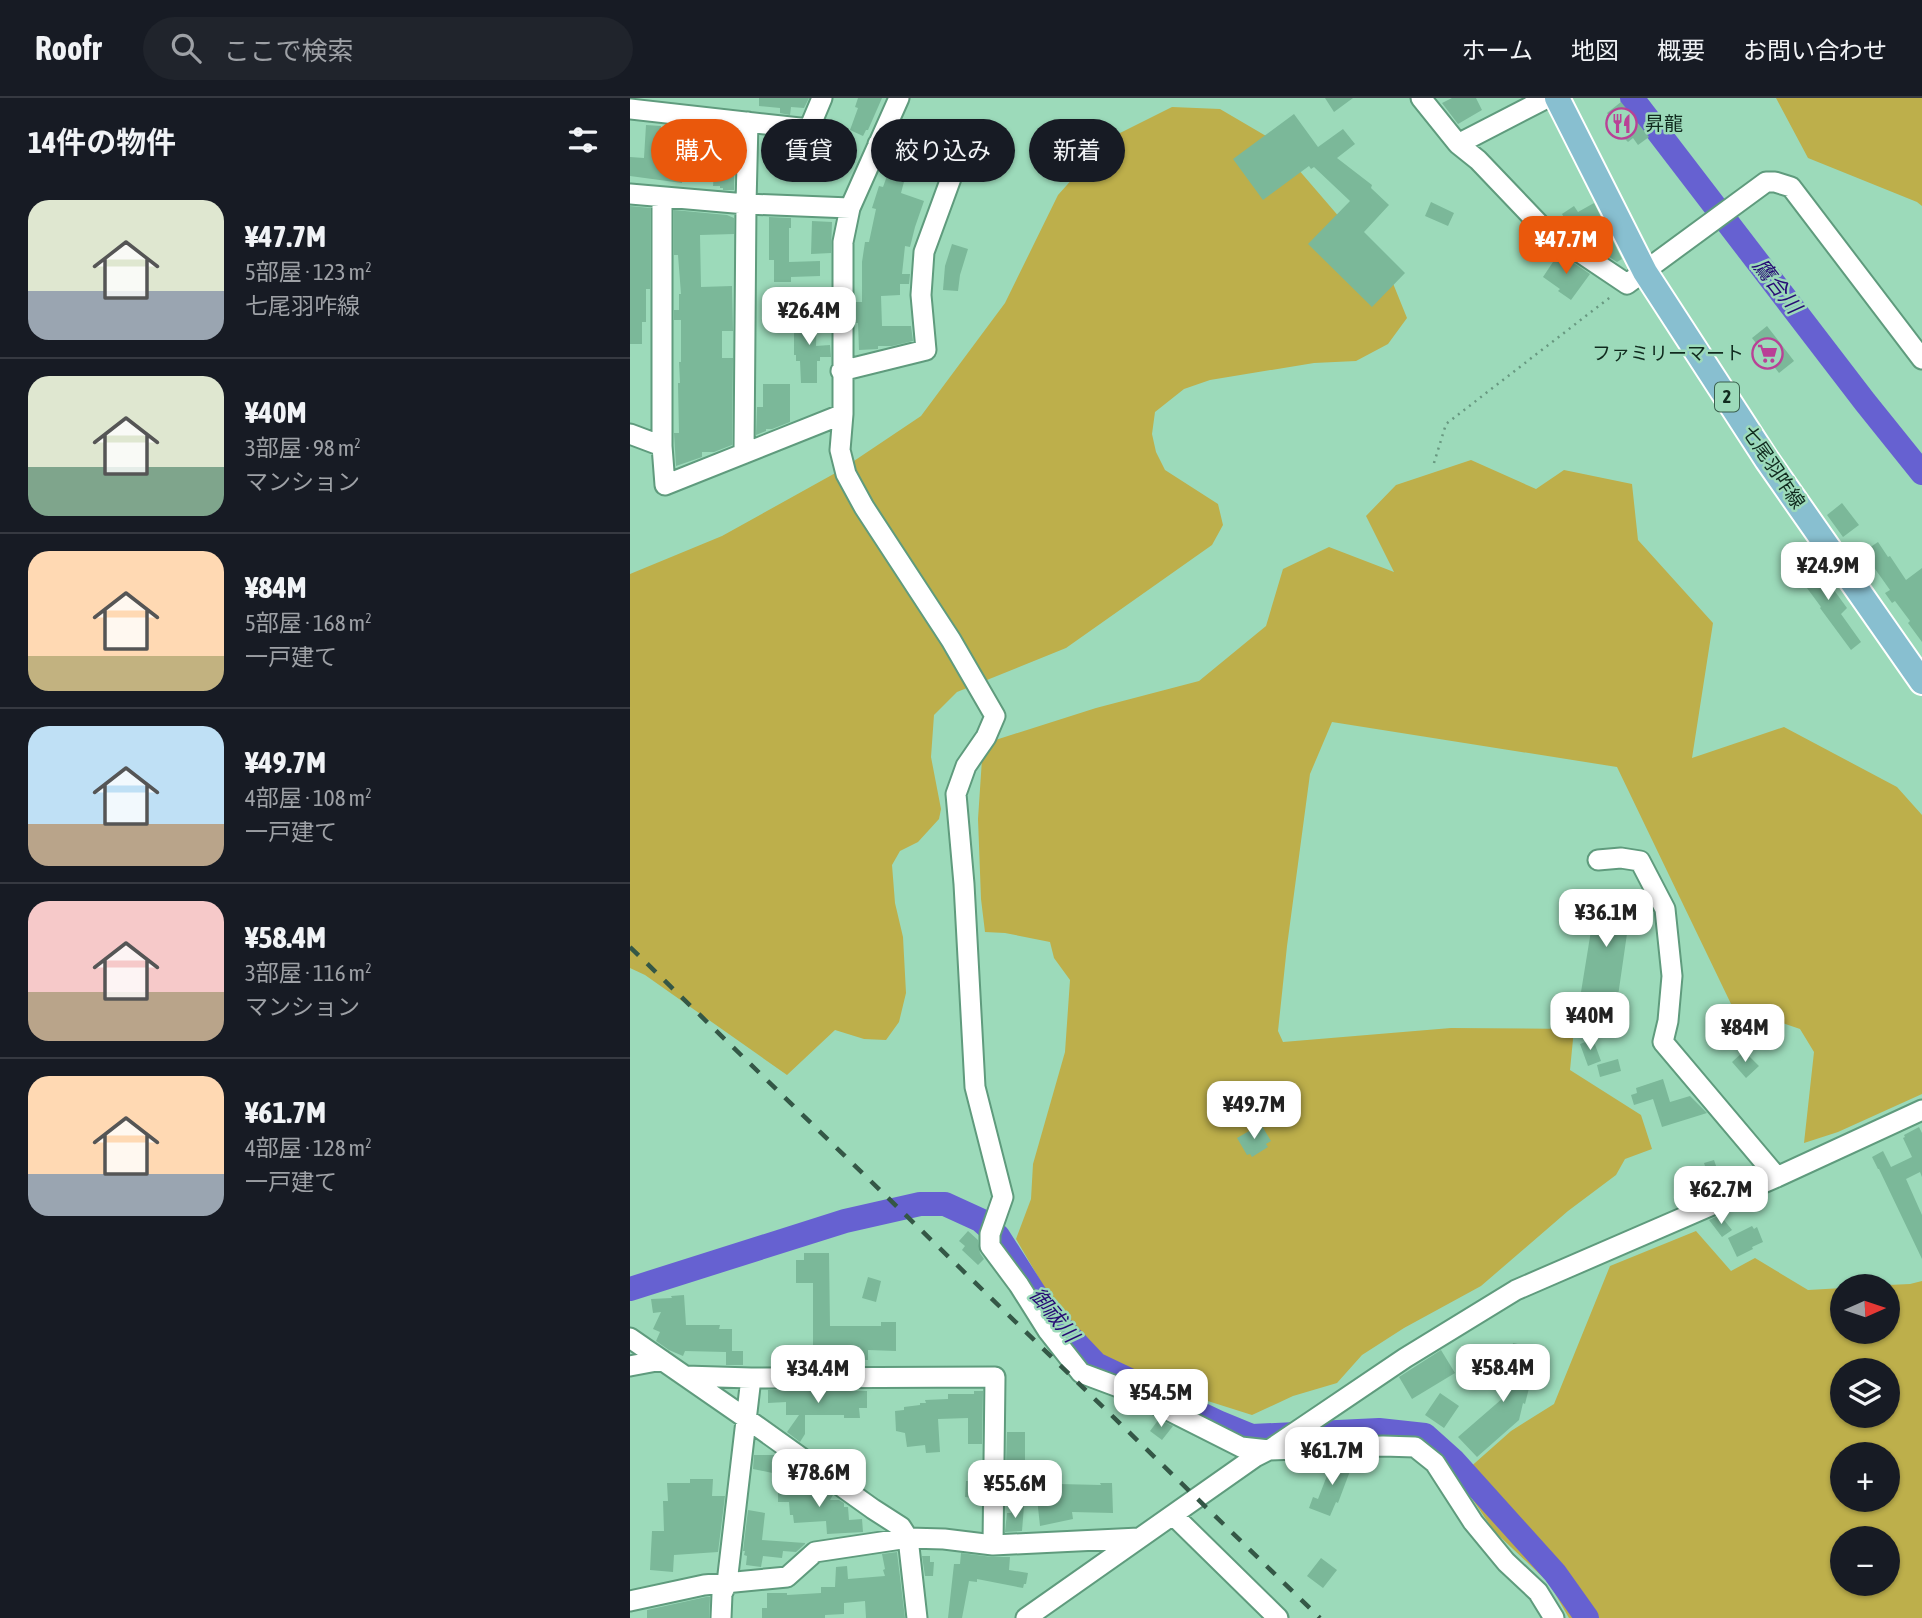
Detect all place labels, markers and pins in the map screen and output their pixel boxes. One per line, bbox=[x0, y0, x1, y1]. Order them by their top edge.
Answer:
restaurant icon: 昇龍 bbox=[1605, 106, 1639, 140]
place label: 昇龍 bbox=[1645, 112, 1683, 134]
pin: ¥47.7M bbox=[1509, 216, 1623, 276]
pin: ¥26.4M bbox=[752, 288, 866, 347]
supermarket icon: ファミリーマート bbox=[1750, 336, 1784, 370]
place label: ファミリーマート bbox=[1592, 342, 1744, 364]
pin: ¥24.9M bbox=[1771, 542, 1885, 602]
pin: ¥36.1M bbox=[1549, 890, 1663, 949]
pin: ¥40M bbox=[1549, 992, 1631, 1052]
pin: ¥84M bbox=[1704, 1004, 1786, 1064]
pin: ¥49.7M bbox=[1197, 1082, 1311, 1141]
pin: ¥62.7M bbox=[1664, 1166, 1778, 1226]
pin: ¥58.4M bbox=[1446, 1344, 1560, 1404]
pin: ¥34.4M bbox=[761, 1346, 875, 1405]
pin: ¥54.5M bbox=[1104, 1370, 1218, 1429]
pin: ¥61.7M bbox=[1275, 1428, 1389, 1487]
pin: ¥78.6M bbox=[762, 1450, 876, 1509]
pin: ¥55.6M bbox=[958, 1460, 1072, 1520]

